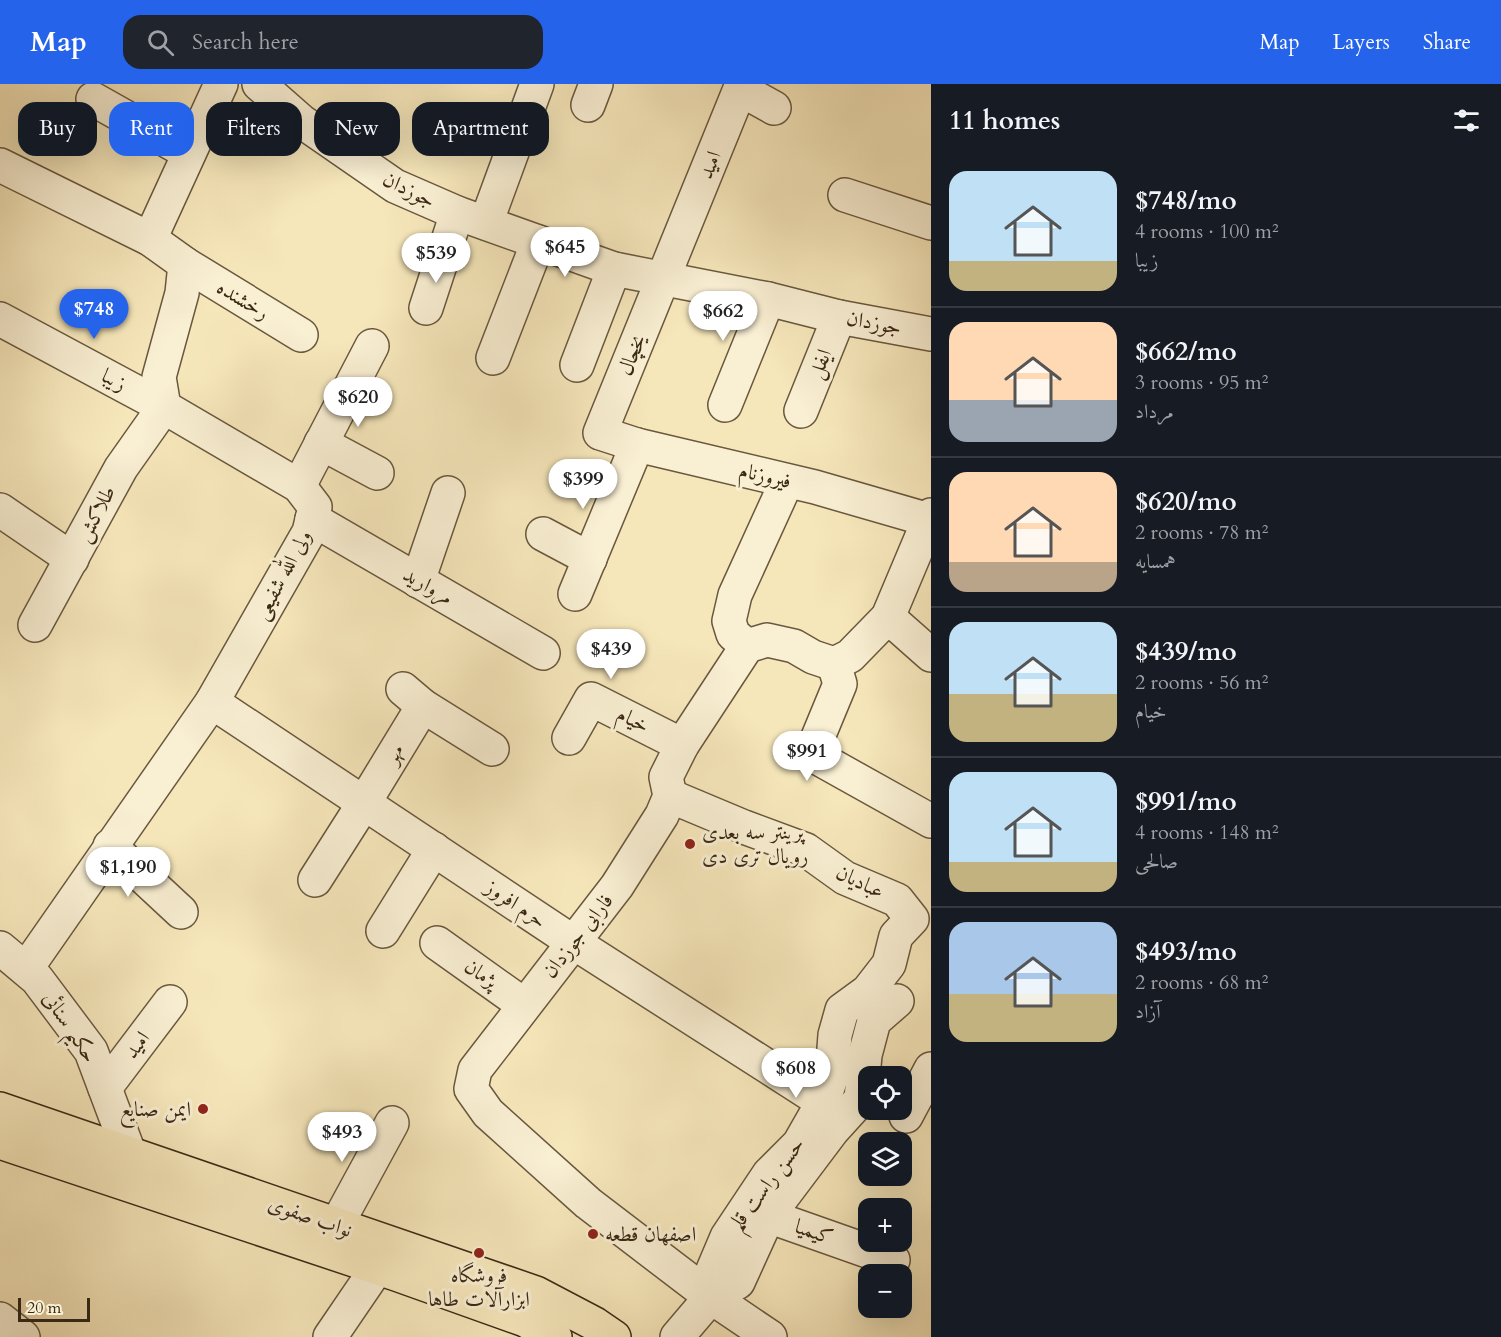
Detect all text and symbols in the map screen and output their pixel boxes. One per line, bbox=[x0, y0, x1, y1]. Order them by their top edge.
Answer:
search box bbox=[123, 15, 543, 69]
text: Map bbox=[30, 23, 87, 61]
icon: search bbox=[144, 26, 177, 59]
text: Search here bbox=[192, 27, 299, 57]
text: Map bbox=[1260, 28, 1300, 57]
text: Layers bbox=[1333, 28, 1390, 57]
text: Share bbox=[1423, 28, 1471, 57]
chip: Buy bbox=[18, 102, 97, 156]
chip: Rent bbox=[109, 102, 194, 156]
chip: Filters bbox=[206, 102, 302, 156]
chip: New bbox=[314, 102, 400, 156]
chip: Apartment bbox=[412, 102, 549, 156]
text: 11 homes bbox=[949, 103, 1060, 138]
icon: filters bbox=[1450, 104, 1483, 137]
street label: امید bbox=[691, 147, 729, 183]
street label: جوزدان bbox=[378, 165, 440, 215]
text: $748/mo bbox=[1135, 183, 1237, 218]
icon: home bbox=[997, 195, 1069, 267]
text: 4 rooms · 100 m² bbox=[1135, 218, 1279, 245]
pin: $645 bbox=[529, 227, 601, 278]
pin: $539 bbox=[400, 233, 472, 284]
text: $645 bbox=[545, 233, 585, 260]
text: $539 bbox=[416, 239, 456, 266]
text: زیبا bbox=[1135, 247, 1158, 274]
street label: رخشنده bbox=[211, 273, 275, 327]
pin: $748 bbox=[58, 289, 130, 340]
pin: $662 bbox=[687, 291, 759, 342]
text: $748 bbox=[74, 295, 114, 322]
text: $662 bbox=[703, 297, 743, 324]
street label: جوزدان bbox=[844, 303, 904, 343]
street label: یخچال bbox=[611, 329, 654, 380]
text: $662/mo bbox=[1135, 334, 1237, 369]
street label: ایفل bbox=[801, 345, 839, 383]
icon: home bbox=[997, 346, 1069, 418]
street label: زیبا bbox=[96, 361, 132, 399]
text: 3 rooms · 95 m² bbox=[1135, 369, 1268, 396]
pin: $620 bbox=[322, 377, 394, 428]
text: $620 bbox=[338, 383, 378, 410]
text: مرداد bbox=[1135, 398, 1174, 425]
street label: فیروزنام bbox=[735, 456, 794, 499]
pin: $399 bbox=[547, 459, 619, 510]
text: $399 bbox=[563, 465, 603, 492]
street label: طلاکش bbox=[69, 481, 123, 547]
text: $620/mo bbox=[1135, 484, 1237, 519]
icon: home bbox=[997, 496, 1069, 568]
text: 2 rooms · 78 m² bbox=[1135, 519, 1268, 546]
street label: ولی الله شفیعی bbox=[244, 523, 319, 625]
text: همسایه bbox=[1135, 548, 1176, 575]
street label: مروارید bbox=[397, 560, 459, 612]
pin: $439 bbox=[575, 629, 647, 680]
text: $439/mo bbox=[1135, 634, 1237, 669]
text: $439 bbox=[591, 635, 631, 662]
icon: home bbox=[997, 646, 1069, 718]
text: 2 rooms · 56 m² bbox=[1135, 669, 1268, 696]
text: خیام bbox=[1135, 698, 1167, 725]
street label: خیام bbox=[610, 700, 654, 743]
pin: $991 bbox=[771, 731, 843, 782]
text: $991 bbox=[787, 737, 827, 764]
street label: مهر bbox=[376, 739, 411, 771]
text: $991/mo bbox=[1135, 784, 1237, 819]
icon: home bbox=[997, 796, 1069, 868]
place label: پرینتر سه بعدی رویال تری دی bbox=[702, 818, 808, 871]
text: 4 rooms · 148 m² bbox=[1135, 819, 1279, 846]
marker: پرینتر سه بعدی رویال تری دی bbox=[683, 837, 697, 851]
pin: $1,190 bbox=[79, 847, 177, 898]
text: صالحی bbox=[1135, 848, 1178, 875]
text: $1,190 bbox=[99, 853, 157, 880]
street label: عبادیان bbox=[831, 858, 889, 906]
street label: حرم افروز bbox=[476, 872, 552, 938]
street label: فارابی جوزدان bbox=[536, 888, 620, 984]
text: $493/mo bbox=[1135, 934, 1237, 969]
icon: home bbox=[997, 946, 1069, 1018]
street label: پژمان bbox=[458, 952, 506, 997]
text: 2 rooms · 68 m² bbox=[1135, 969, 1268, 996]
street label: حکیم سنائی bbox=[31, 986, 104, 1072]
text: آزاد bbox=[1135, 998, 1161, 1025]
street label: امید bbox=[117, 1025, 157, 1065]
pin: $608 bbox=[760, 1048, 832, 1099]
text: $608 bbox=[776, 1054, 816, 1081]
map controls bbox=[858, 1066, 912, 1318]
button: locate bbox=[858, 1066, 912, 1120]
place label: ایمن صنایع bbox=[120, 1095, 191, 1128]
marker: ایمن صنایع bbox=[196, 1102, 210, 1116]
pin: $493 bbox=[306, 1112, 378, 1163]
text: $493 bbox=[322, 1118, 362, 1145]
street label: حسن راست قلم bbox=[722, 1131, 816, 1240]
button: layers bbox=[858, 1132, 912, 1186]
street label: نواب صفوی bbox=[264, 1189, 356, 1245]
button: + bbox=[858, 1198, 912, 1252]
street label: کیمیا bbox=[791, 1212, 837, 1252]
place label: اصفهان قطعه bbox=[605, 1220, 696, 1249]
marker: اصفهان قطعه bbox=[586, 1227, 600, 1241]
marker: فروشگاه ابزارآلات طاها bbox=[472, 1246, 486, 1260]
place label: فروشگاه ابزارآلات طاها bbox=[428, 1261, 530, 1314]
button: − bbox=[858, 1264, 912, 1318]
scale bar bbox=[18, 1295, 90, 1322]
text: 20 m bbox=[27, 1297, 61, 1319]

